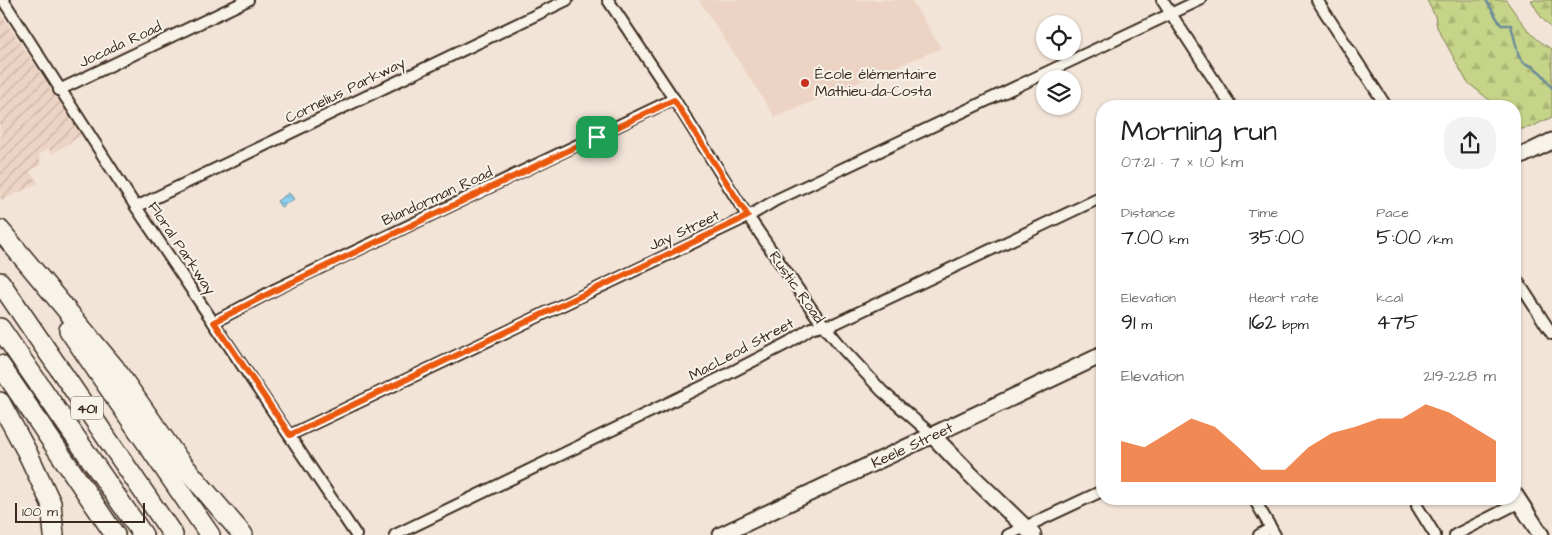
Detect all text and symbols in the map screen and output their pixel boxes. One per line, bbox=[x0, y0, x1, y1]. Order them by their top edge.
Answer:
map controls bbox=[1036, 15, 1081, 115]
button: locate bbox=[1036, 15, 1081, 60]
street label: Jocada Road bbox=[75, 16, 165, 73]
street label: Cornelius Parkway bbox=[282, 52, 409, 130]
place label: École élémentaire Mathieu-da-Costa bbox=[815, 64, 937, 102]
button: layers bbox=[1036, 70, 1081, 115]
marker: École élémentaire Mathieu-da-Costa bbox=[799, 77, 811, 89]
text: Morning run bbox=[1121, 112, 1277, 151]
pin bbox=[576, 116, 618, 158]
button: share bbox=[1444, 117, 1496, 169]
icon: arrive bbox=[583, 123, 611, 151]
text: 07:21 · 7 × 1.0 km bbox=[1121, 151, 1243, 173]
street label: Blandorman Road bbox=[378, 161, 496, 231]
street label: Floral Parkway bbox=[142, 198, 221, 300]
text: Distance bbox=[1121, 203, 1175, 223]
text: Time bbox=[1249, 203, 1278, 223]
text: Pace bbox=[1376, 203, 1409, 223]
street label: Jay Street bbox=[645, 205, 724, 257]
text: 7.00 bbox=[1121, 223, 1163, 252]
text: 35:00 bbox=[1249, 223, 1304, 252]
text: 5:00 bbox=[1376, 223, 1421, 252]
text: km bbox=[1163, 230, 1188, 250]
text: /km bbox=[1421, 230, 1453, 250]
street label: Rustic Road bbox=[764, 247, 829, 328]
text: Elevation bbox=[1121, 288, 1176, 308]
text: Heart rate bbox=[1249, 288, 1319, 308]
text: kcal bbox=[1376, 288, 1403, 308]
text: 91 bbox=[1121, 308, 1136, 337]
text: 162 bbox=[1249, 308, 1277, 337]
text: 475 bbox=[1376, 308, 1418, 337]
street label: MacLeod Street bbox=[685, 313, 798, 386]
text: m bbox=[1136, 315, 1152, 335]
text: bpm bbox=[1277, 315, 1309, 335]
text: Elevation bbox=[1121, 365, 1184, 387]
text: 219–228 m bbox=[1423, 365, 1496, 387]
road number: 401 bbox=[71, 396, 103, 419]
street label: Keele Street bbox=[868, 417, 957, 474]
scale bar bbox=[15, 500, 145, 523]
text: 100 m bbox=[22, 502, 58, 522]

